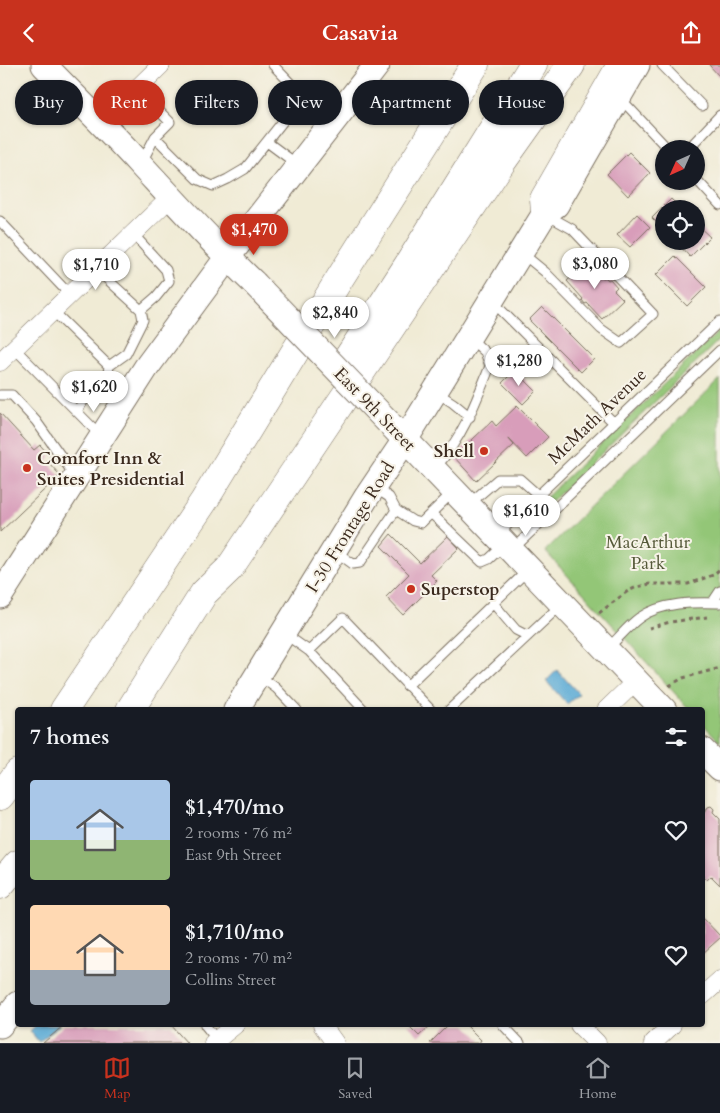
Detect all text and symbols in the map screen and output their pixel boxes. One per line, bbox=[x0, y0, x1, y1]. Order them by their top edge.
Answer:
text: Casavia bbox=[322, 18, 398, 48]
icon: back bbox=[15, 19, 43, 47]
icon: share bbox=[677, 19, 705, 47]
chip: Buy bbox=[15, 80, 83, 125]
chip: Rent bbox=[93, 80, 165, 125]
chip: Filters bbox=[175, 80, 258, 125]
chip: New bbox=[268, 80, 342, 125]
chip: Apartment bbox=[352, 80, 469, 125]
chip: House bbox=[479, 80, 564, 125]
north arrow bbox=[655, 140, 705, 190]
map controls bbox=[655, 140, 705, 250]
button: locate bbox=[655, 200, 705, 250]
pin: $1,470 bbox=[213, 213, 295, 256]
text: $1,470 bbox=[231, 219, 277, 241]
pin: $3,080 bbox=[554, 247, 636, 290]
pin: $1,710 bbox=[55, 249, 137, 291]
text: $3,080 bbox=[572, 253, 618, 275]
text: $1,710 bbox=[73, 254, 119, 276]
pin: $2,840 bbox=[294, 297, 376, 339]
text: $2,840 bbox=[312, 302, 358, 324]
pin: $1,280 bbox=[478, 345, 560, 387]
text: $1,280 bbox=[496, 350, 542, 372]
street label: East 9th Street bbox=[328, 362, 421, 457]
street label: McMath Avenue bbox=[542, 363, 652, 470]
pin: $1,620 bbox=[53, 371, 135, 413]
text: $1,620 bbox=[71, 376, 117, 398]
place label: Shell bbox=[434, 439, 474, 464]
marker: Shell bbox=[478, 445, 490, 457]
place label: Comfort Inn & Suites Presidential bbox=[37, 446, 185, 492]
street label: I-30 Frontage Road bbox=[300, 457, 401, 598]
marker: Comfort Inn & Suites Presidential bbox=[21, 462, 33, 474]
pin: $1,610 bbox=[485, 495, 567, 537]
text: $1,610 bbox=[503, 500, 549, 522]
park label: MacArthur Park bbox=[606, 530, 691, 576]
place label: Superstop bbox=[421, 577, 499, 602]
marker: Superstop bbox=[405, 583, 417, 595]
text: 7 homes bbox=[30, 723, 109, 752]
icon: filters bbox=[662, 723, 690, 751]
text: $1,470/mo bbox=[185, 793, 284, 822]
icon: home bbox=[70, 800, 130, 860]
icon: heart bbox=[662, 816, 690, 844]
text: 2 rooms · 76 m² bbox=[185, 822, 292, 844]
text: East 9th Street bbox=[185, 844, 281, 866]
text: $1,710/mo bbox=[185, 918, 284, 947]
icon: home bbox=[70, 925, 130, 985]
icon: heart bbox=[662, 941, 690, 969]
text: 2 rooms · 70 m² bbox=[185, 947, 292, 969]
text: Collins Street bbox=[185, 969, 276, 991]
tab: Map bbox=[103, 1054, 131, 1103]
tab: Saved bbox=[338, 1054, 372, 1103]
tab: Home bbox=[579, 1054, 617, 1103]

